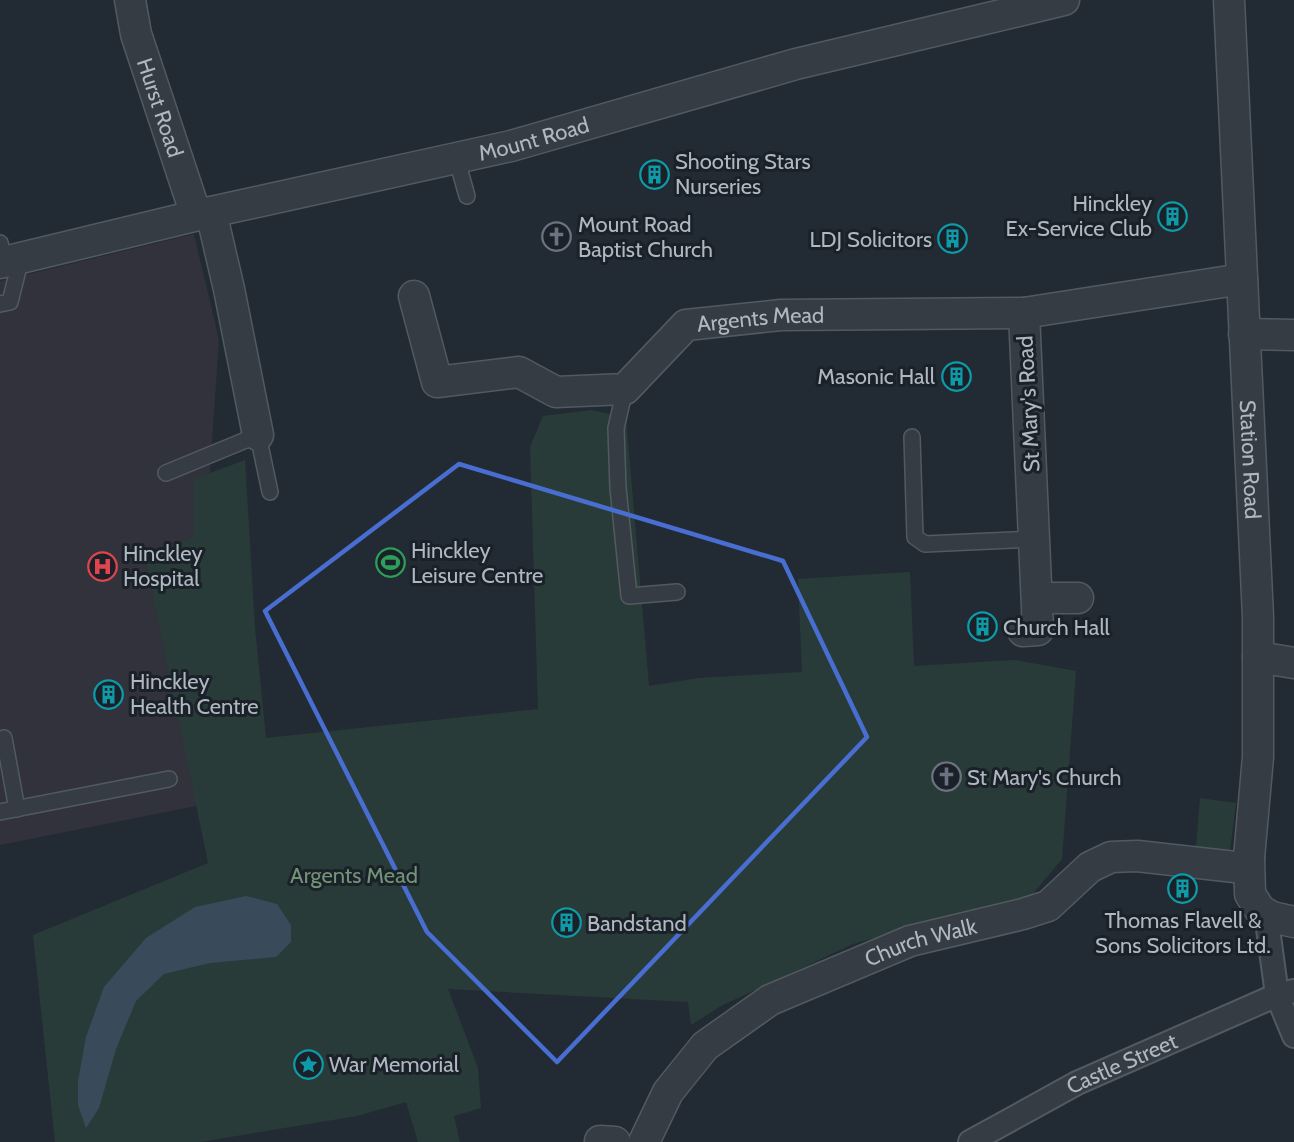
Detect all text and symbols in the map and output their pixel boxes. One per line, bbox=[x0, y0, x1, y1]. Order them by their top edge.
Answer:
street label: Hurst Road bbox=[131, 55, 189, 161]
street label: Mount Road bbox=[476, 111, 592, 167]
place label: Shooting Stars Nurseries bbox=[675, 148, 811, 200]
building icon: Shooting Stars Nurseries bbox=[638, 158, 670, 190]
place label: Hinckley Ex-Service Club bbox=[1005, 190, 1152, 242]
building icon: Hinckley Ex-Service Club bbox=[1157, 200, 1189, 232]
place label: Mount Road Baptist Church bbox=[578, 211, 713, 263]
church icon: Mount Road Baptist Church bbox=[541, 221, 573, 253]
building icon: LDJ Solicitors bbox=[937, 223, 969, 255]
place label: LDJ Solicitors bbox=[809, 226, 932, 253]
street label: Argents Mead bbox=[695, 302, 824, 338]
street label: St Mary's Road bbox=[1011, 335, 1046, 473]
building icon: Masonic Hall bbox=[940, 360, 972, 392]
place label: Masonic Hall bbox=[817, 363, 936, 390]
street label: Station Road bbox=[1234, 399, 1266, 520]
place label: Hinckley Leisure Centre bbox=[411, 537, 543, 589]
place label: Hinckley Hospital bbox=[123, 540, 203, 592]
sports icon: Hinckley Leisure Centre bbox=[374, 547, 406, 579]
hospital icon: Hinckley Hospital bbox=[86, 550, 118, 582]
building icon: Church Hall bbox=[966, 611, 998, 643]
place label: Church Hall bbox=[1003, 614, 1111, 641]
place label: Hinckley Health Centre bbox=[130, 668, 258, 720]
building icon: Hinckley Health Centre bbox=[93, 678, 125, 710]
church icon: St Mary's Church bbox=[930, 761, 962, 793]
place label: St Mary's Church bbox=[967, 764, 1121, 791]
park label: Argents Mead bbox=[290, 862, 418, 889]
building icon: Thomas Flavell & Sons Solicitors Ltd. bbox=[1167, 872, 1199, 904]
building icon: Bandstand bbox=[550, 907, 582, 939]
place label: Thomas Flavell & Sons Solicitors Ltd. bbox=[1095, 907, 1271, 959]
place label: Bandstand bbox=[587, 910, 687, 937]
street label: Church Walk bbox=[861, 913, 980, 973]
street label: Castle Street bbox=[1062, 1027, 1182, 1100]
place icon: War Memorial bbox=[292, 1048, 324, 1080]
place label: War Memorial bbox=[329, 1051, 460, 1078]

